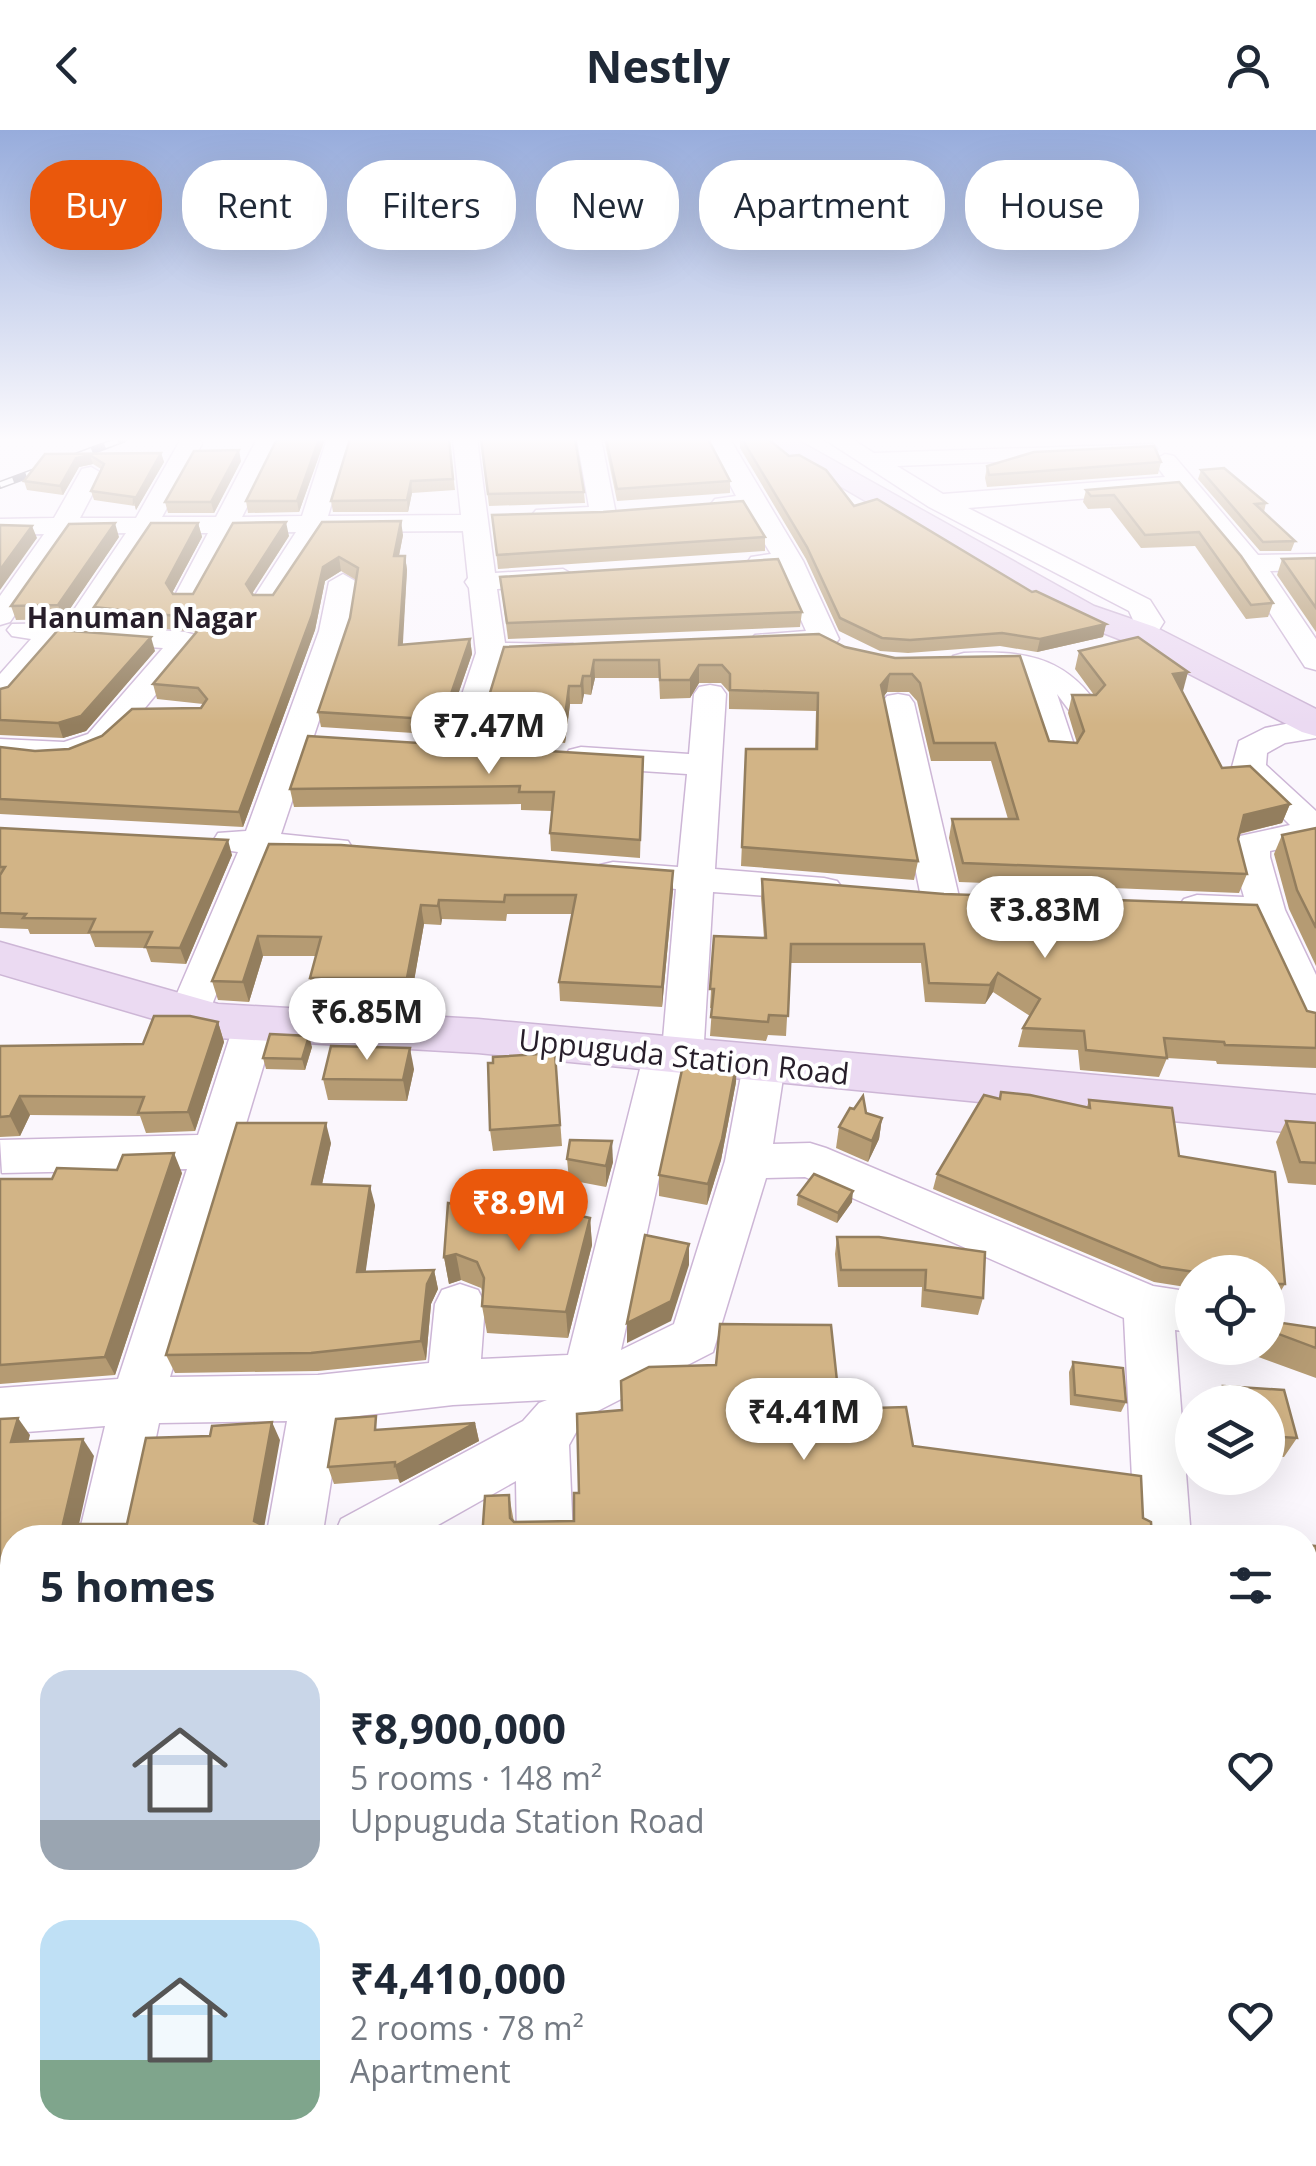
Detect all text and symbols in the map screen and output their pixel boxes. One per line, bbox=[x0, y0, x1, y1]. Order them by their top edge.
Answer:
text: Nestly bbox=[586, 35, 730, 96]
icon: back bbox=[40, 38, 95, 93]
icon: person bbox=[1221, 38, 1276, 93]
chip: Buy bbox=[30, 160, 162, 250]
chip: Rent bbox=[182, 160, 327, 250]
chip: Filters bbox=[347, 160, 516, 250]
chip: New bbox=[536, 160, 679, 250]
chip: Apartment bbox=[699, 160, 945, 250]
chip: House bbox=[965, 160, 1139, 250]
district label: Hanuman Nagar bbox=[27, 598, 257, 636]
pin: ₹7.47M bbox=[408, 692, 570, 777]
text: ₹7.47M bbox=[433, 703, 545, 746]
pin: ₹3.83M bbox=[964, 876, 1126, 961]
text: ₹3.83M bbox=[989, 887, 1101, 930]
pin: ₹6.85M bbox=[286, 978, 448, 1063]
text: ₹6.85M bbox=[311, 989, 423, 1032]
street label: Uppuguda Station Road bbox=[517, 1018, 851, 1094]
pin: ₹8.9M bbox=[449, 1169, 589, 1254]
text: ₹8.9M bbox=[472, 1180, 566, 1223]
map controls bbox=[1175, 1255, 1285, 1495]
button: locate bbox=[1175, 1255, 1285, 1365]
pin: ₹4.41M bbox=[723, 1378, 885, 1463]
button: layers bbox=[1175, 1385, 1285, 1495]
text: ₹4.41M bbox=[748, 1389, 860, 1432]
text: 5 homes bbox=[40, 1557, 215, 1614]
icon: filters bbox=[1223, 1558, 1278, 1613]
text: ₹8,900,000 bbox=[350, 1699, 566, 1756]
icon: home bbox=[120, 1710, 240, 1830]
icon: heart bbox=[1223, 1743, 1278, 1798]
text: 5 rooms · 148 m² bbox=[350, 1756, 602, 1799]
text: Uppuguda Station Road bbox=[350, 1799, 705, 1842]
text: ₹4,410,000 bbox=[350, 1949, 566, 2006]
icon: home bbox=[120, 1960, 240, 2080]
icon: heart bbox=[1223, 1993, 1278, 2048]
text: 2 rooms · 78 m² bbox=[350, 2006, 584, 2049]
text: Apartment bbox=[350, 2049, 511, 2092]

